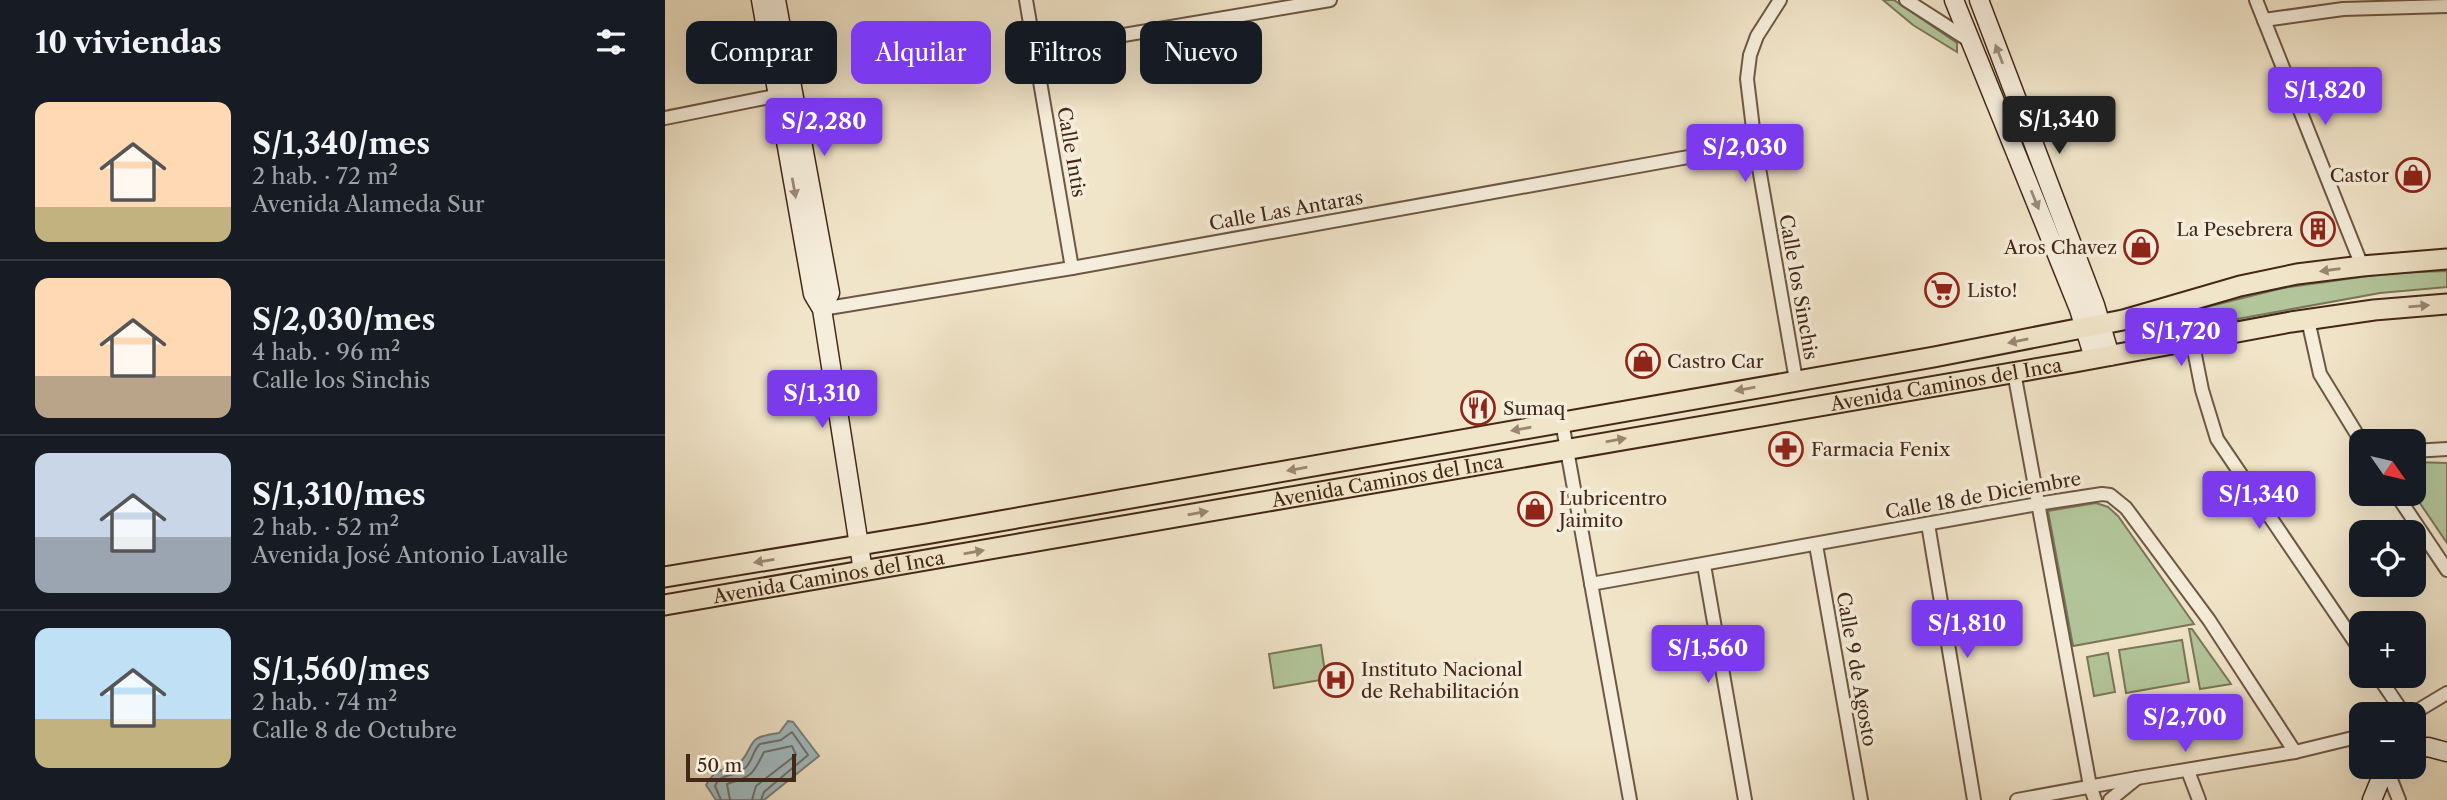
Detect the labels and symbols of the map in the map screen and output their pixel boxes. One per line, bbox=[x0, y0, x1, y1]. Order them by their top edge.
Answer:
one-way arrow bbox=[1994, 44, 2005, 65]
pin: S/1,820 bbox=[2260, 68, 2390, 127]
pin: S/1,340 bbox=[1994, 96, 2124, 156]
pin: S/2,280 bbox=[759, 99, 889, 158]
street label: Calle Intis bbox=[1052, 105, 1091, 199]
pin: S/2,030 bbox=[1680, 124, 1810, 184]
shop icon: Castor bbox=[2394, 156, 2432, 194]
place label: Castor bbox=[2330, 164, 2389, 187]
one-way arrow bbox=[789, 177, 800, 199]
street label: Calle Las Antaras bbox=[1207, 186, 1365, 235]
one-way arrow bbox=[2030, 189, 2041, 210]
building icon: La Pesebrera bbox=[2299, 210, 2337, 248]
street label: Calle los Sinchis bbox=[1774, 213, 1823, 362]
place label: La Pesebrera bbox=[2176, 218, 2293, 241]
shop icon: Aros Chavez bbox=[2122, 228, 2160, 266]
place label: Aros Chavez bbox=[2003, 236, 2117, 259]
one-way arrow bbox=[2319, 265, 2341, 276]
supermarket icon: Listo! bbox=[1923, 271, 1961, 309]
place label: Listo! bbox=[1967, 279, 2017, 302]
one-way arrow bbox=[2409, 300, 2431, 311]
pin: S/1,720 bbox=[2116, 308, 2246, 368]
one-way arrow bbox=[2007, 336, 2029, 347]
shop icon: Castro Car bbox=[1624, 342, 1662, 380]
place label: Castro Car bbox=[1667, 350, 1764, 373]
street label: Avenida Caminos del Inca bbox=[1828, 353, 2064, 416]
pin: S/1,310 bbox=[757, 370, 887, 430]
one-way arrow bbox=[1734, 384, 1756, 395]
restaurant icon: Sumaq bbox=[1459, 389, 1497, 427]
place label: Sumaq bbox=[1503, 397, 1566, 420]
one-way arrow bbox=[1510, 424, 1532, 435]
north arrow bbox=[2349, 429, 2425, 506]
pharmacy icon: Farmacia Fenix bbox=[1767, 430, 1805, 468]
one-way arrow bbox=[1605, 434, 1627, 445]
place label: Farmacia Fenix bbox=[1811, 438, 1951, 461]
street label: Avenida Caminos del Inca bbox=[1269, 450, 1505, 512]
one-way arrow bbox=[1286, 464, 1308, 475]
street label: Calle 18 de Diciembre bbox=[1883, 467, 2083, 524]
pin: S/1,340 bbox=[2194, 472, 2324, 531]
place label: Lubricentro Jaimito bbox=[1556, 487, 1667, 532]
shop icon: Lubricentro Jaimito bbox=[1516, 490, 1554, 528]
one-way arrow bbox=[1187, 507, 1209, 518]
street label: Avenida Caminos del Inca bbox=[710, 546, 946, 609]
one-way arrow bbox=[963, 546, 985, 557]
one-way arrow bbox=[753, 556, 775, 567]
street label: Calle 9 de Agosto bbox=[1832, 590, 1881, 748]
pin: S/1,810 bbox=[1902, 600, 2032, 660]
pin: S/1,560 bbox=[1643, 626, 1773, 685]
place label: Instituto Nacional de Rehabilitación bbox=[1361, 658, 1523, 703]
hospital icon: Instituto Nacional de Rehabilitación bbox=[1317, 661, 1355, 699]
pin: S/2,700 bbox=[2120, 694, 2250, 754]
scale bar bbox=[686, 751, 796, 783]

